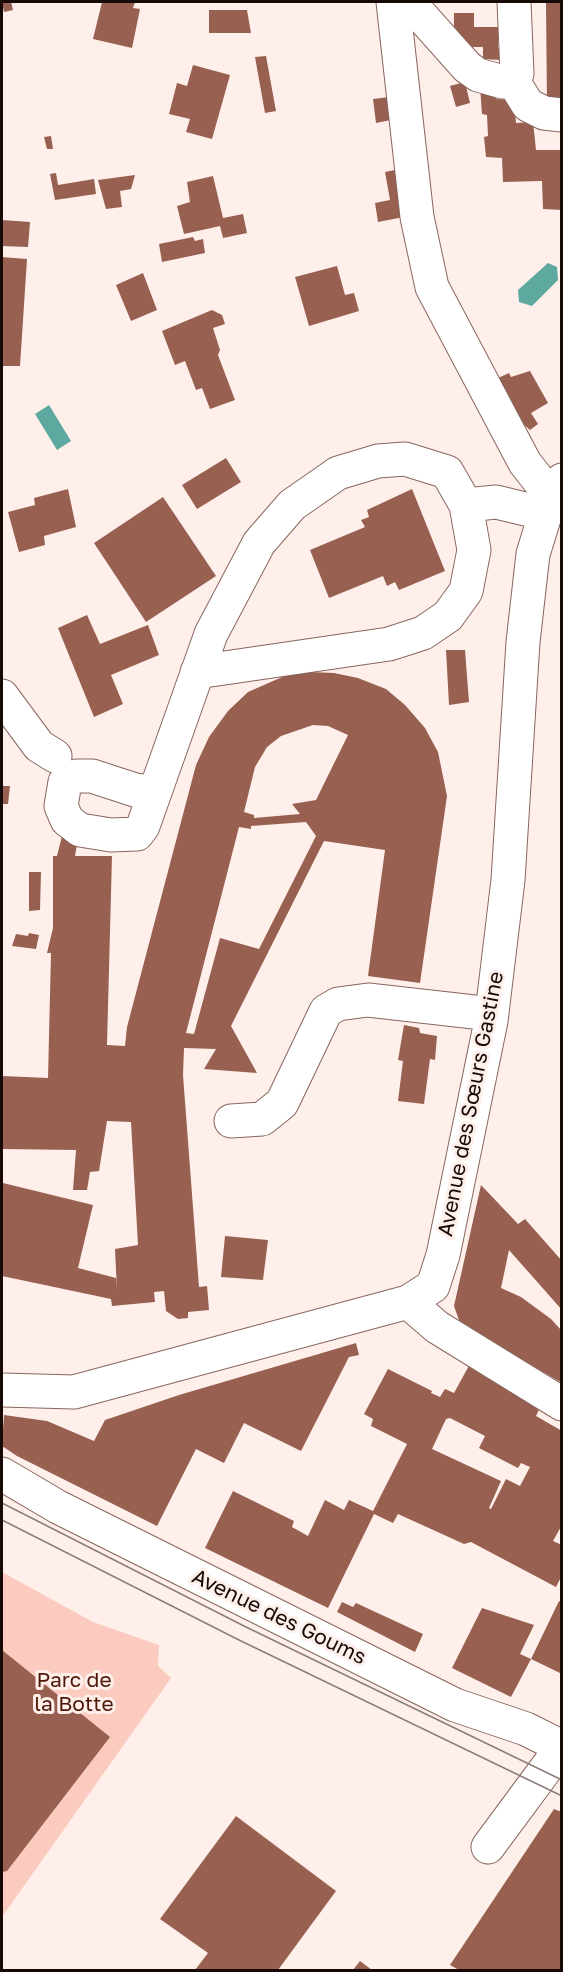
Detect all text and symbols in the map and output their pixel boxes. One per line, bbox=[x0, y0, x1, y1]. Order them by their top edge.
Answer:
street label: Avenue des Sœurs Gastine bbox=[433, 969, 509, 1239]
street label: Avenue des Goums bbox=[188, 1564, 370, 1670]
park label: Parc de la Botte bbox=[34, 1667, 114, 1717]

